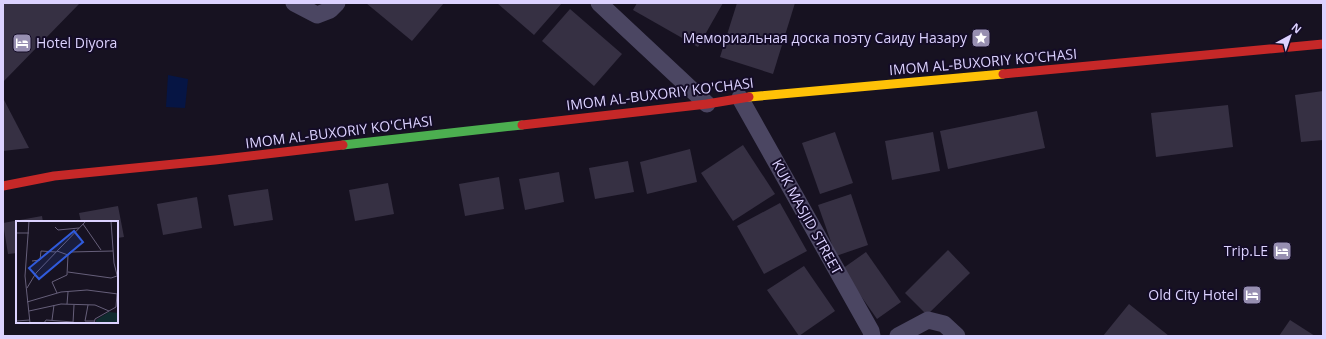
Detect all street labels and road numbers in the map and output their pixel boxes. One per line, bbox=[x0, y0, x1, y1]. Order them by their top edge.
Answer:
street label: IMOM AL-BUXORIY KO'CHASI bbox=[888, 44, 1078, 79]
street label: IMOM AL-BUXORIY KO'CHASI bbox=[565, 73, 755, 114]
street label: IMOM AL-BUXORIY KO'CHASI bbox=[244, 111, 434, 152]
street label: KUK MASJID STREET bbox=[768, 156, 847, 278]

